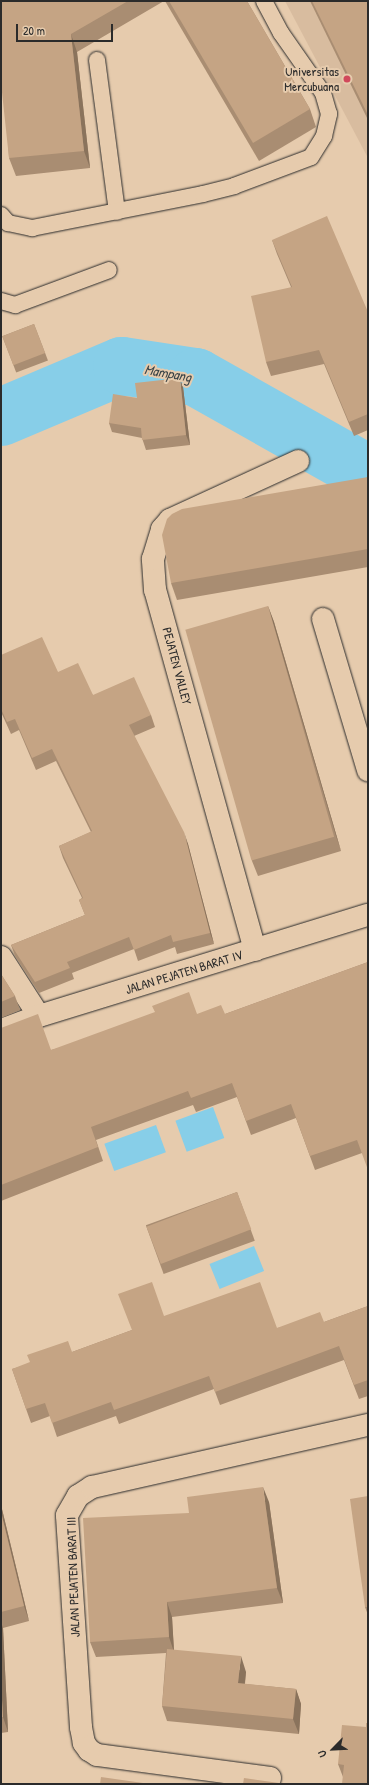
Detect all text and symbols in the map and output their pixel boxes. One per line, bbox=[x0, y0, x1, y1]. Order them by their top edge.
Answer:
scale bar bbox=[18, 16, 115, 42]
text: 20 m bbox=[23, 22, 45, 39]
place label: Universitas Mercubuana bbox=[284, 64, 339, 95]
marker: Universitas Mercubuana bbox=[342, 74, 352, 84]
water label: Mampang bbox=[143, 361, 193, 385]
street label: PEJATEN VALLEY bbox=[159, 625, 195, 707]
street label: JALAN PEJATEN BARAT IV bbox=[124, 947, 244, 997]
street label: JALAN PEJATEN BARAT III bbox=[63, 1516, 83, 1638]
north arrow bbox=[313, 1729, 353, 1769]
text: U bbox=[314, 1748, 330, 1759]

